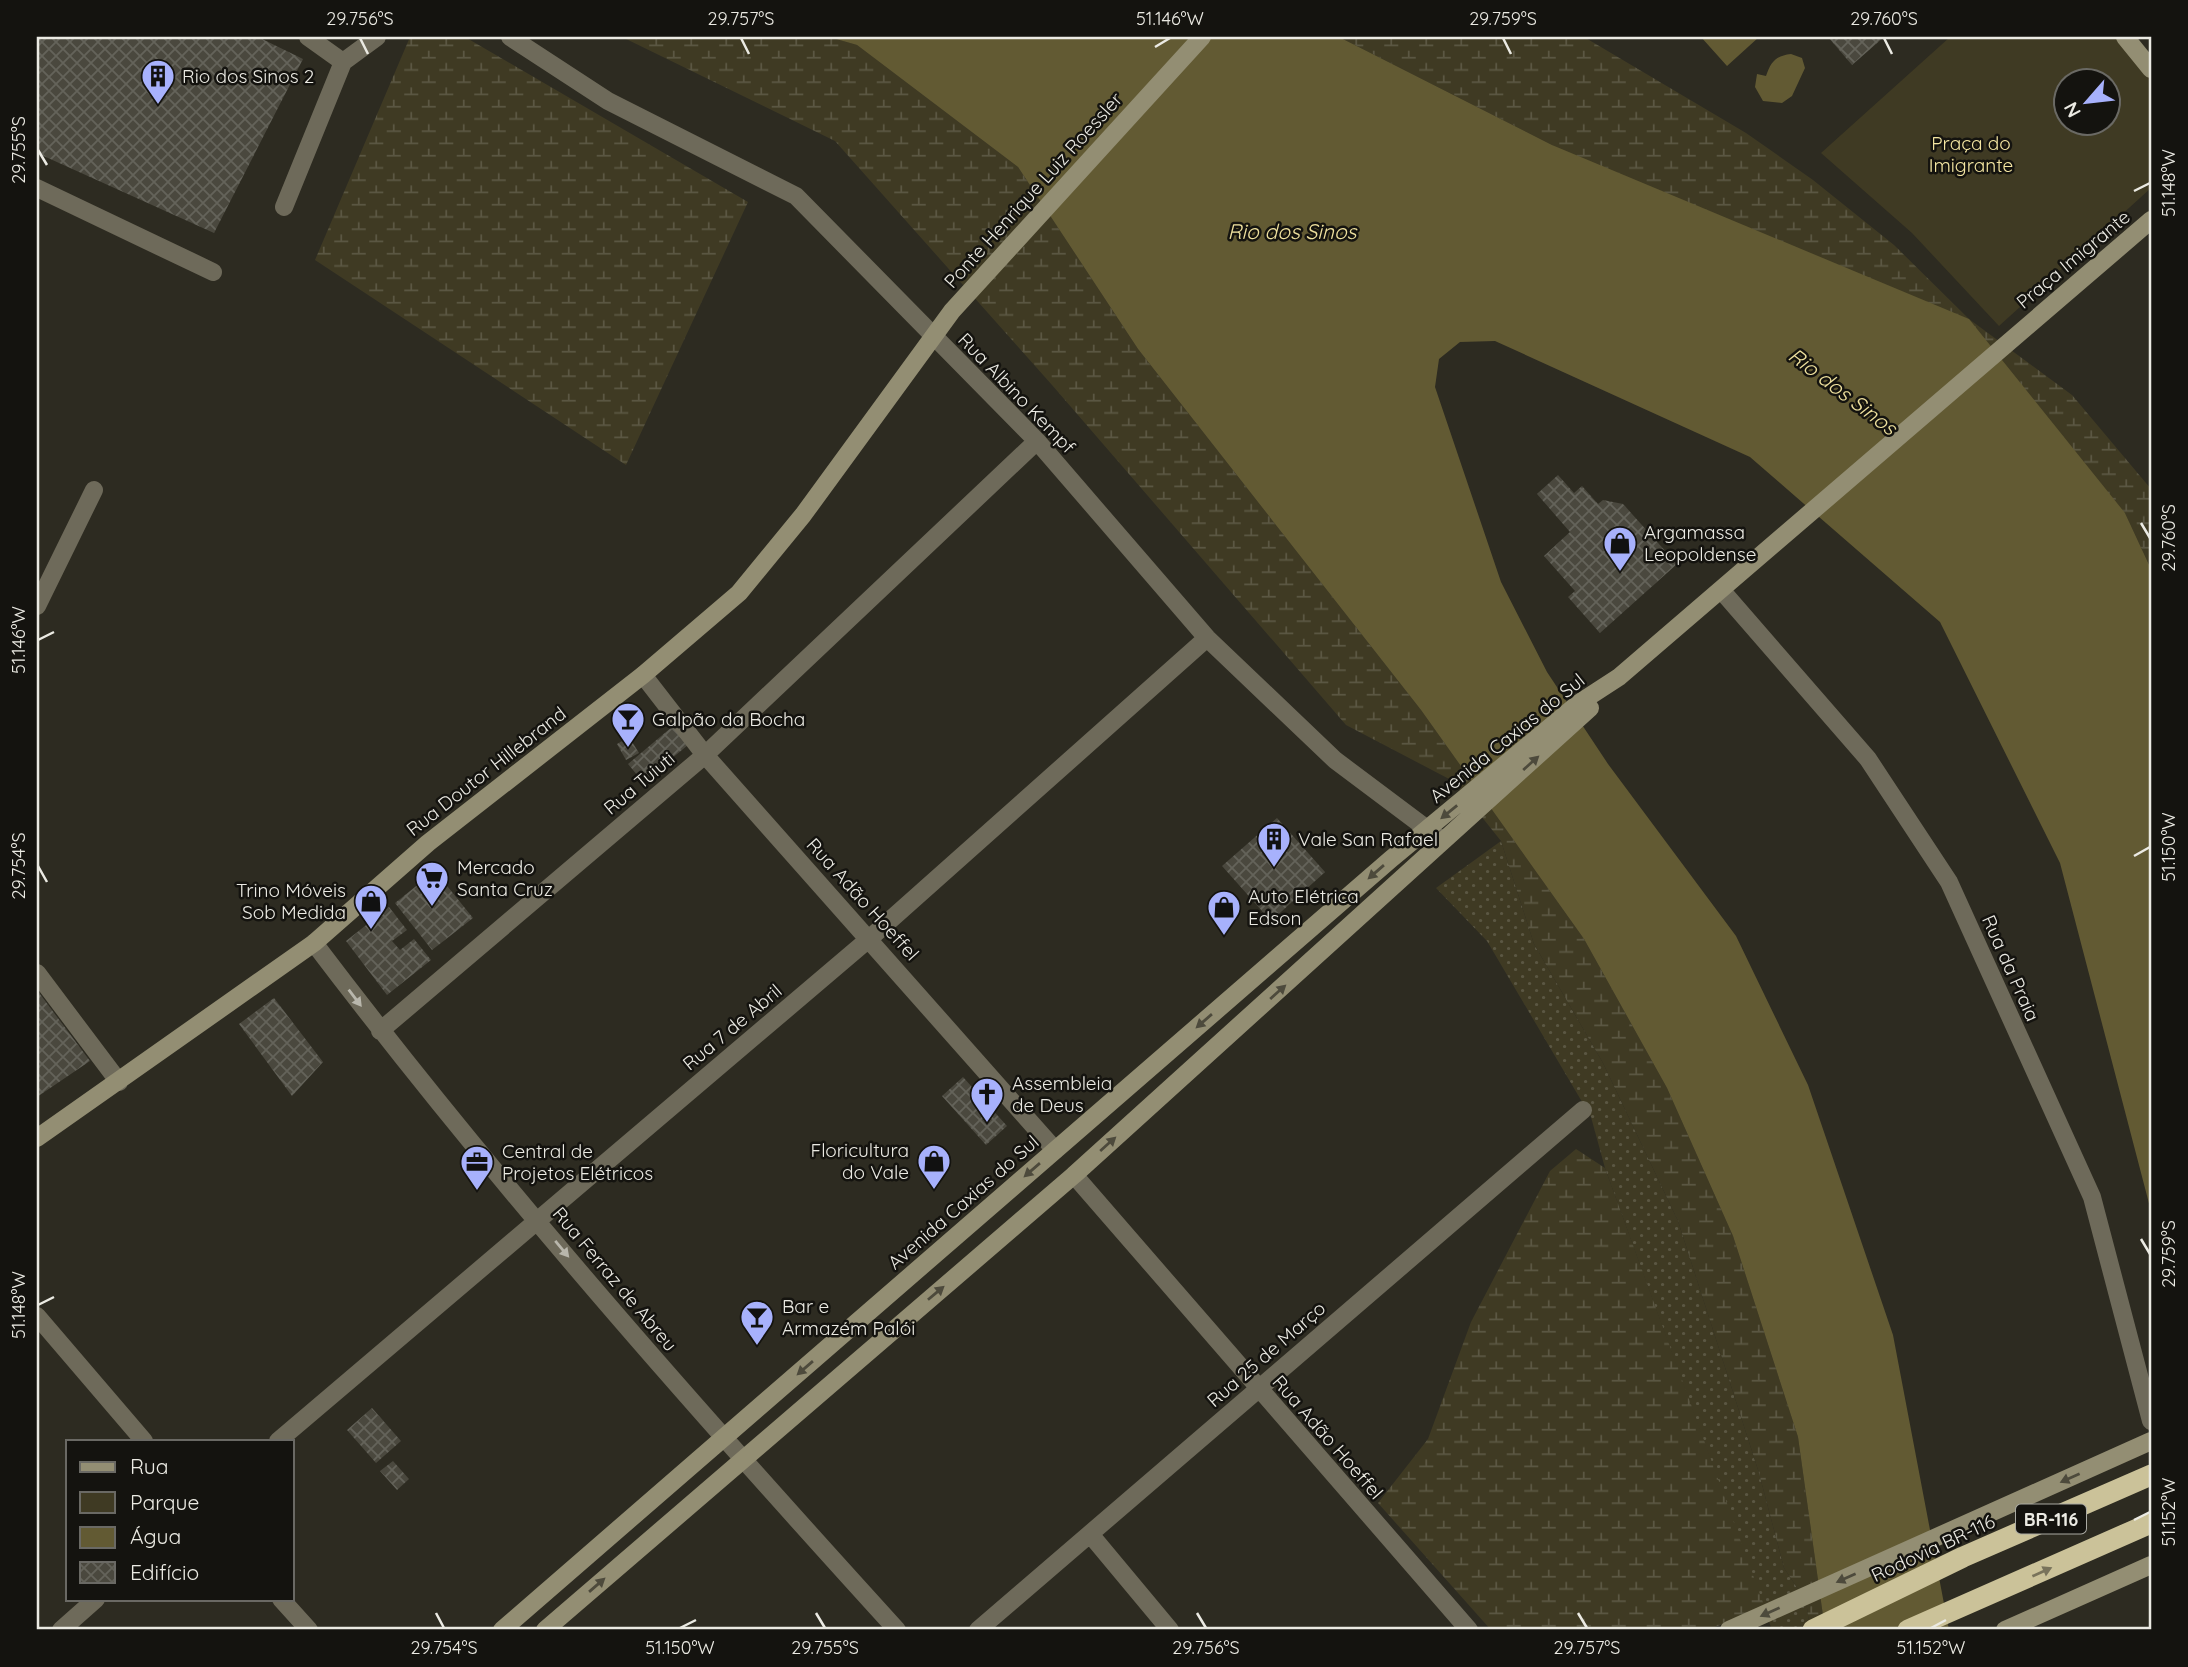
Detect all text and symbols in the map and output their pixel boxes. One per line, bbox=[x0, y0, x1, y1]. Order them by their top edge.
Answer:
text: 29.756°S bbox=[326, 7, 394, 30]
text: 29.757°S bbox=[708, 7, 774, 30]
text: 51.146°W bbox=[1136, 7, 1204, 30]
text: 29.759°S bbox=[1469, 7, 1537, 30]
text: 29.760°S bbox=[1850, 7, 1918, 30]
building icon: Rio dos Sinos 2 bbox=[139, 57, 177, 106]
place label: Rio dos Sinos 2 bbox=[182, 64, 314, 88]
north arrow bbox=[2052, 66, 2122, 136]
street label: Ponte Henrique Luiz Roessler bbox=[939, 87, 1128, 293]
text: N bbox=[2058, 98, 2086, 122]
text: 29.755°S bbox=[7, 116, 30, 184]
park label: Praça do Imigrante bbox=[1929, 131, 2013, 177]
text: 51.148°W bbox=[2157, 149, 2180, 217]
street label: Praça Imigrante bbox=[2011, 204, 2135, 314]
water label: Rio dos Sinos bbox=[1228, 218, 1358, 244]
street label: Rua Albino Kempf bbox=[953, 328, 1081, 459]
water label: Rio dos Sinos bbox=[1784, 342, 1903, 441]
text: 29.760°S bbox=[2157, 504, 2180, 572]
place label: Argamassa Leopoldense bbox=[1644, 520, 1756, 566]
shop icon: Argamassa Leopoldense bbox=[1601, 524, 1639, 573]
text: 51.146°W bbox=[7, 606, 30, 674]
street label: Avenida Caxias do Sul bbox=[1425, 668, 1589, 808]
bar icon: Galpão da Bocha bbox=[609, 700, 647, 749]
street label: Rua Doutor Hillebrand bbox=[401, 701, 571, 841]
place label: Galpão da Bocha bbox=[652, 707, 805, 731]
street label: Rua Tuiuti bbox=[599, 746, 679, 820]
one-way arrow bbox=[1522, 755, 1539, 771]
one-way arrow bbox=[1441, 804, 1458, 819]
text: 51.150°W bbox=[2157, 812, 2180, 882]
building icon: Vale San Rafael bbox=[1255, 820, 1293, 869]
place label: Vale San Rafael bbox=[1298, 827, 1438, 851]
text: 29.754°S bbox=[7, 832, 30, 900]
street label: Rua Adão Hoeffel bbox=[802, 833, 924, 965]
place label: Mercado Santa Cruz bbox=[457, 855, 553, 901]
supermarket icon: Mercado Santa Cruz bbox=[413, 859, 451, 908]
one-way arrow bbox=[1367, 864, 1384, 879]
place label: Trino Móveis Sob Medida bbox=[236, 878, 346, 924]
shop icon: Trino Móveis Sob Medida bbox=[352, 882, 390, 931]
place label: Auto Elétrica Edson bbox=[1248, 884, 1359, 930]
shop icon: Auto Elétrica Edson bbox=[1205, 888, 1243, 937]
street label: Rua da Praia bbox=[1977, 911, 2045, 1025]
street label: Rua 7 de Abril bbox=[678, 979, 786, 1075]
one-way arrow bbox=[1269, 985, 1286, 1000]
one-way arrow bbox=[348, 988, 363, 1006]
one-way arrow bbox=[1195, 1013, 1212, 1028]
place label: Assembleia de Deus bbox=[1012, 1071, 1112, 1117]
church icon: Assembleia de Deus bbox=[968, 1075, 1006, 1124]
street label: Avenida Caxias do Sul bbox=[882, 1130, 1044, 1274]
one-way arrow bbox=[1100, 1137, 1117, 1153]
place label: Floricultura do Vale bbox=[810, 1138, 909, 1184]
place label: Central de Projetos Elétricos bbox=[502, 1139, 653, 1185]
shop icon: Floricultura do Vale bbox=[915, 1142, 953, 1191]
office icon: Central de Projetos Elétricos bbox=[458, 1143, 496, 1192]
one-way arrow bbox=[1023, 1162, 1040, 1177]
street label: Rua Ferraz de Abreu bbox=[548, 1202, 682, 1356]
text: 29.759°S bbox=[2157, 1220, 2180, 1288]
one-way arrow bbox=[554, 1240, 570, 1258]
text: 51.148°W bbox=[7, 1271, 30, 1339]
one-way arrow bbox=[927, 1285, 945, 1301]
place label: Bar e Armazém Palói bbox=[782, 1294, 915, 1340]
street label: Rua 25 de Março bbox=[1202, 1296, 1330, 1412]
bar icon: Bar e Armazém Palói bbox=[738, 1298, 776, 1347]
one-way arrow bbox=[796, 1360, 814, 1376]
street label: Rua Adão Hoeffel bbox=[1268, 1370, 1388, 1504]
legend bbox=[66, 1440, 294, 1600]
text: Rua bbox=[130, 1453, 169, 1479]
one-way arrow bbox=[2059, 1473, 2080, 1484]
text: 51.152°W bbox=[2157, 1478, 2180, 1546]
text: Parque bbox=[130, 1489, 199, 1515]
road number: BR-116 bbox=[2016, 1504, 2086, 1534]
street label: Rodovia BR-116 bbox=[1867, 1509, 1999, 1587]
text: Água bbox=[130, 1523, 181, 1549]
text: Edifício bbox=[130, 1559, 199, 1585]
one-way arrow bbox=[2032, 1566, 2052, 1578]
one-way arrow bbox=[1836, 1572, 1856, 1584]
one-way arrow bbox=[588, 1577, 606, 1593]
one-way arrow bbox=[1760, 1606, 1780, 1618]
text: 29.754°S bbox=[410, 1636, 478, 1659]
text: 51.150°W bbox=[645, 1636, 715, 1659]
text: 29.755°S bbox=[791, 1636, 859, 1659]
text: 29.756°S bbox=[1172, 1636, 1240, 1659]
text: 29.757°S bbox=[1554, 1636, 1620, 1659]
text: 51.152°W bbox=[1897, 1636, 1965, 1659]

